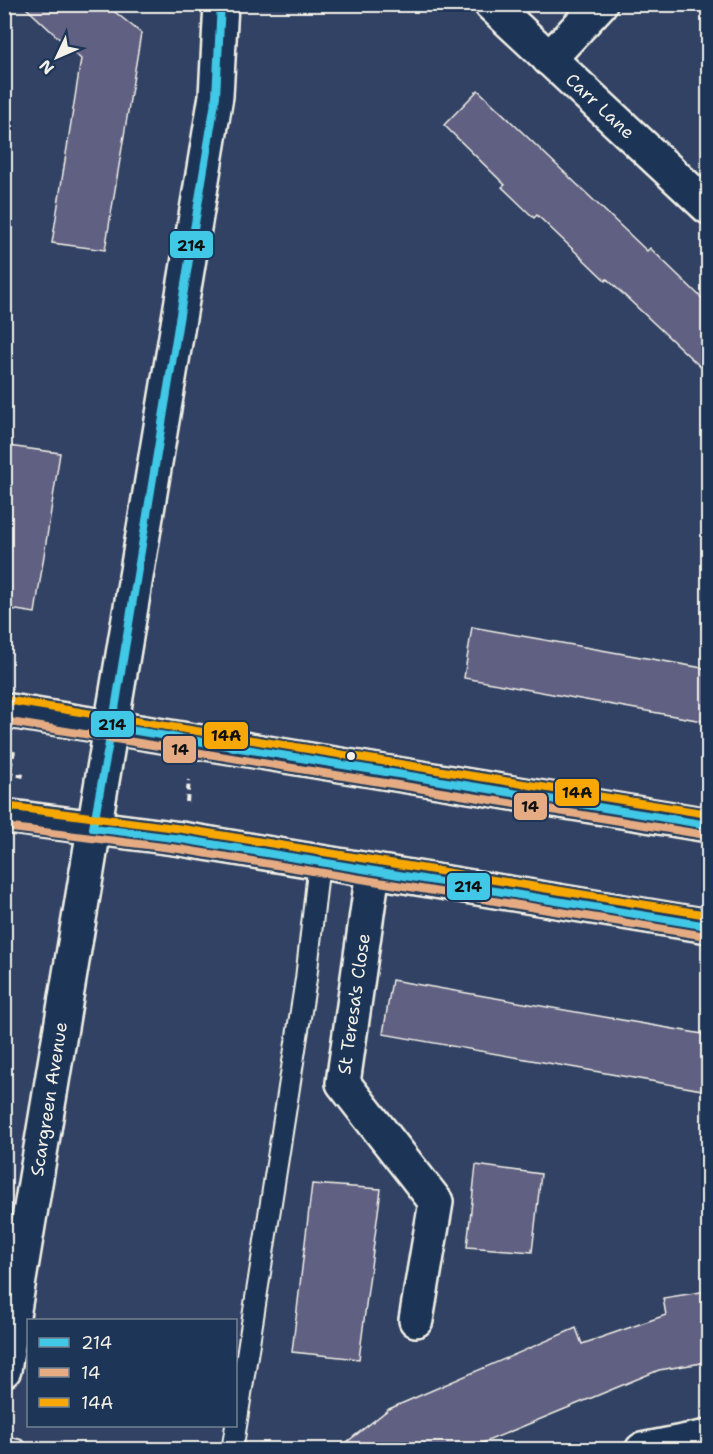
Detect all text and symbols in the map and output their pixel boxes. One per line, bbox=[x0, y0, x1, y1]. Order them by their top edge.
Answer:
north arrow bbox=[27, 27, 87, 87]
text: N bbox=[35, 55, 59, 79]
street label: Carr Lane bbox=[560, 68, 640, 144]
line badge: 214 bbox=[169, 230, 214, 259]
text: 214 bbox=[177, 235, 205, 256]
line badge: 214 bbox=[90, 710, 135, 738]
text: 214 bbox=[98, 714, 126, 735]
line badge: 14A bbox=[203, 721, 249, 750]
text: 14A bbox=[211, 725, 241, 746]
line badge: 14 bbox=[162, 735, 197, 764]
text: 14 bbox=[171, 739, 189, 760]
unlabelled marker bbox=[345, 750, 357, 762]
line badge: 14A bbox=[554, 778, 600, 807]
text: 14A bbox=[562, 782, 592, 803]
line badge: 14 bbox=[513, 792, 548, 821]
text: 14 bbox=[521, 796, 539, 817]
line badge: 214 bbox=[446, 872, 491, 901]
text: 214 bbox=[454, 876, 482, 897]
street label: St Teresa's Close bbox=[332, 932, 376, 1076]
street label: Scargreen Avenue bbox=[25, 1020, 73, 1178]
legend bbox=[27, 1319, 237, 1427]
text: 214 bbox=[81, 1331, 112, 1355]
text: 14 bbox=[81, 1361, 100, 1385]
text: 14A bbox=[81, 1391, 113, 1415]

